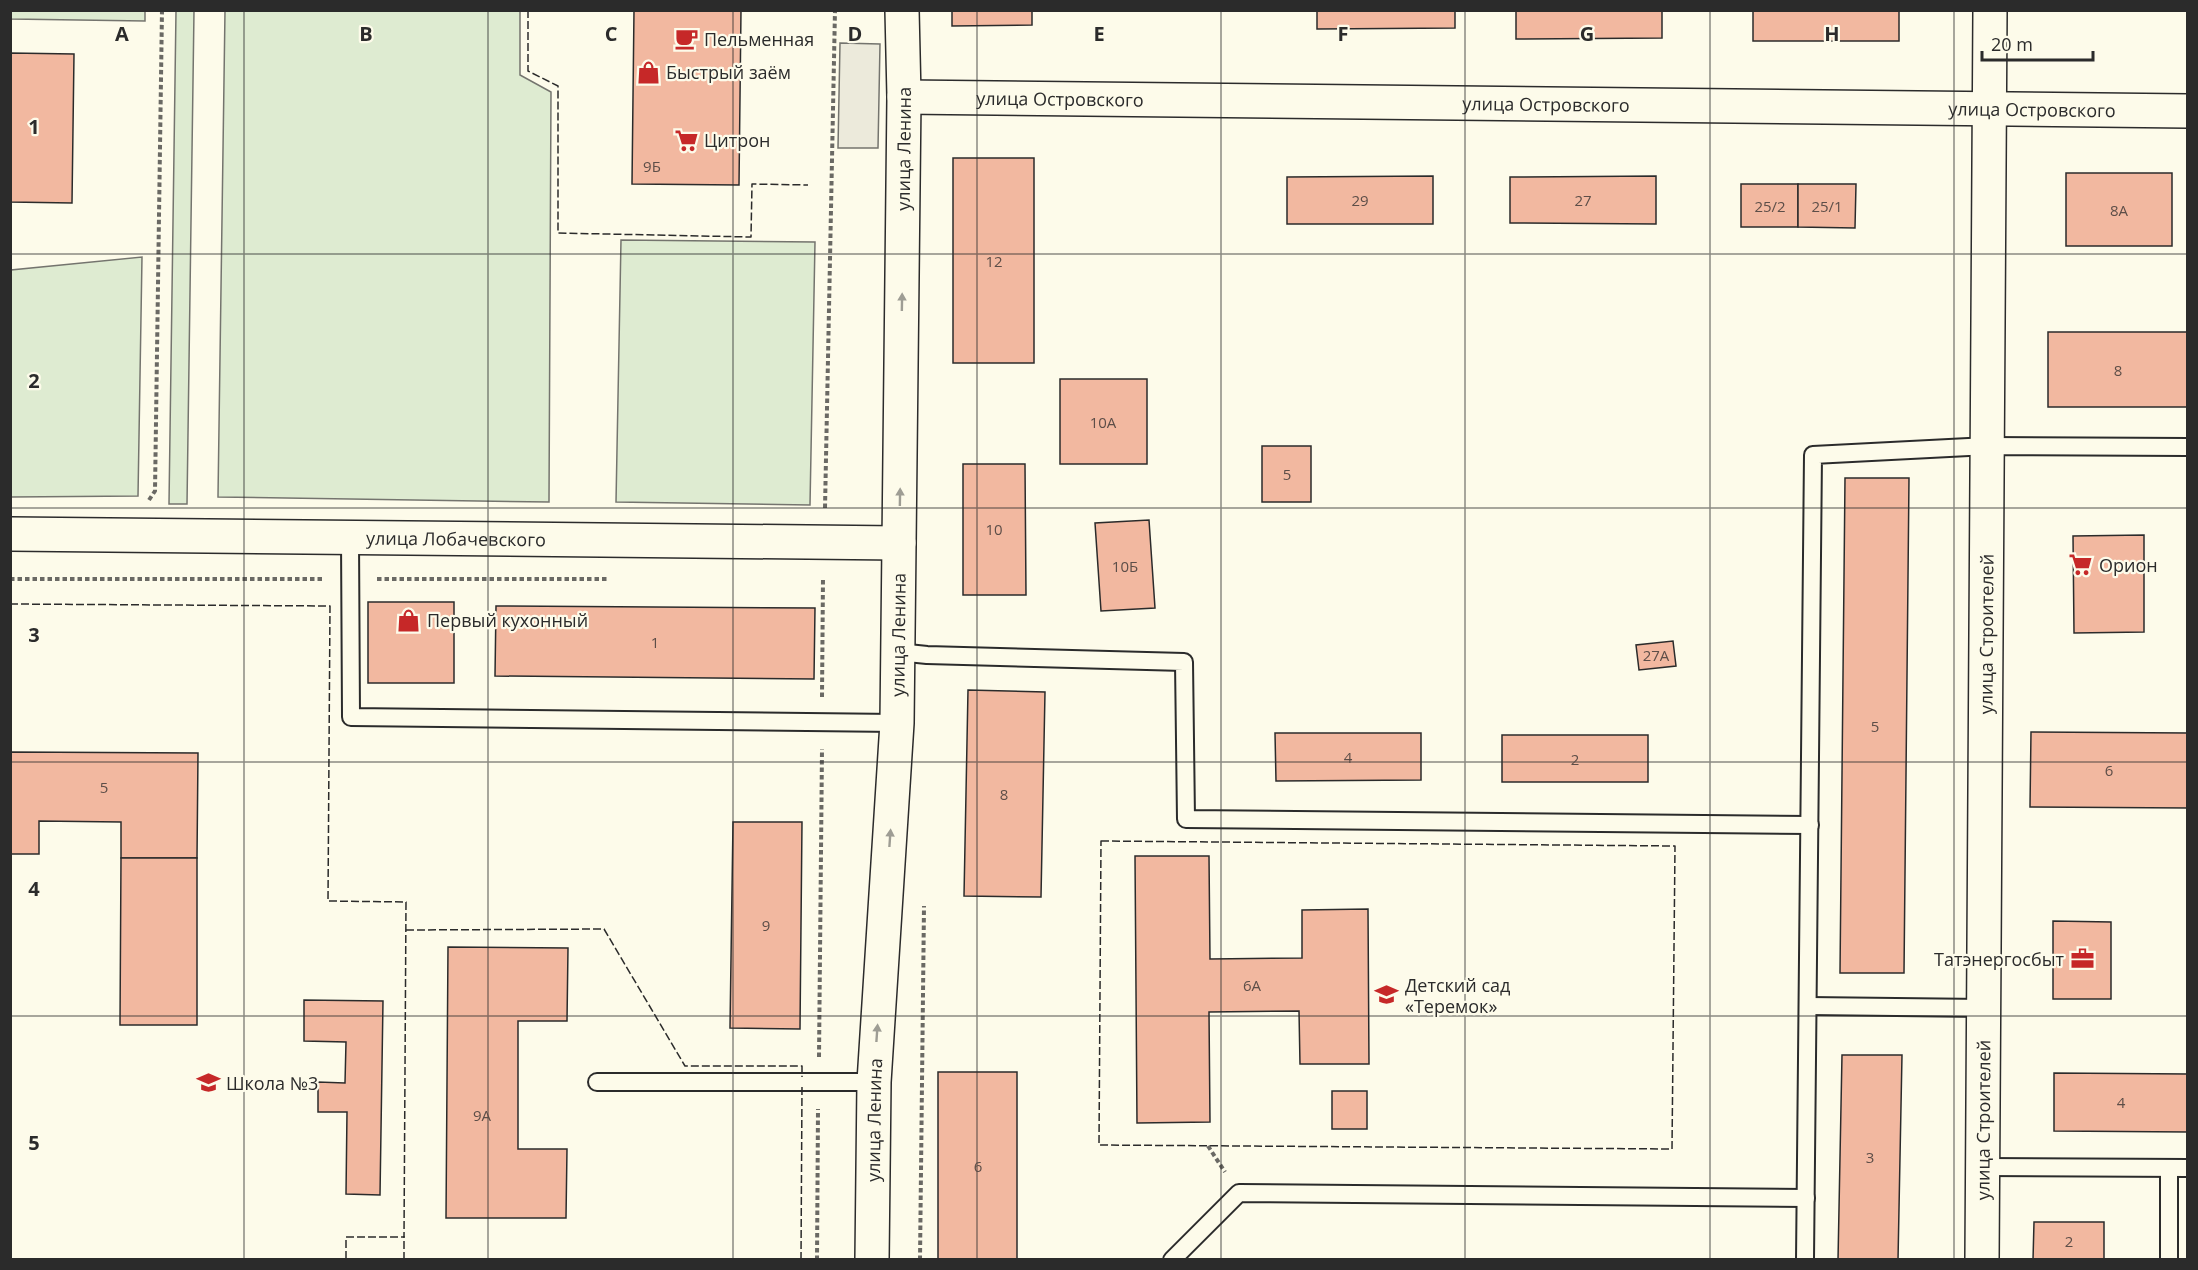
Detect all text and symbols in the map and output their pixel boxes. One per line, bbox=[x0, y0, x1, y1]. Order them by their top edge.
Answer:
text: A bbox=[115, 20, 129, 47]
text: B bbox=[359, 20, 373, 47]
text: C bbox=[605, 20, 618, 47]
text: D bbox=[848, 20, 862, 47]
text: E bbox=[1093, 20, 1105, 47]
text: F bbox=[1338, 20, 1348, 47]
text: G bbox=[1580, 20, 1594, 47]
text: H bbox=[1824, 20, 1840, 47]
scale bar bbox=[1982, 24, 2093, 62]
cafe icon: Пельменная bbox=[673, 26, 699, 52]
place label: Пельменная bbox=[704, 27, 814, 51]
text: 20 m bbox=[1991, 32, 2033, 56]
shop icon: Быстрый заём bbox=[635, 59, 661, 85]
place label: Быстрый заём bbox=[666, 60, 791, 84]
street label: улица Островского bbox=[976, 86, 1144, 112]
street label: улица Ленина bbox=[891, 87, 916, 211]
street label: улица Островского bbox=[1462, 91, 1630, 117]
street label: улица Островского bbox=[1948, 96, 2116, 122]
text: 1 bbox=[28, 113, 40, 140]
supermarket icon: Цитрон bbox=[673, 127, 699, 153]
place label: Цитрон bbox=[704, 128, 770, 152]
house number: 9Б bbox=[643, 156, 661, 176]
house number: 29 bbox=[1351, 190, 1369, 210]
house number: 27 bbox=[1574, 190, 1592, 210]
house number: 25/2 bbox=[1754, 196, 1786, 216]
house number: 25/1 bbox=[1811, 196, 1843, 216]
house number: 8А bbox=[2110, 200, 2129, 220]
house number: 12 bbox=[985, 251, 1003, 271]
one-way arrow bbox=[897, 292, 907, 311]
house number: 8 bbox=[2114, 360, 2122, 380]
text: 2 bbox=[28, 367, 40, 394]
house number: 10А bbox=[1090, 412, 1117, 432]
house number: 5 bbox=[1283, 464, 1291, 484]
one-way arrow bbox=[895, 487, 904, 506]
house number: 10 bbox=[985, 519, 1003, 539]
street label: улица Лобачевского bbox=[366, 526, 546, 551]
supermarket icon: Орион bbox=[2068, 552, 2094, 578]
place label: Орион bbox=[2099, 553, 2158, 577]
street label: улица Строителей bbox=[1973, 554, 1999, 714]
house number: 10Б bbox=[1112, 556, 1138, 576]
street label: улица Ленина bbox=[885, 573, 911, 697]
shop icon: Первый кухонный bbox=[396, 607, 422, 633]
place label: Первый кухонный bbox=[427, 608, 588, 632]
text: 3 bbox=[28, 621, 40, 648]
house number: 1 bbox=[651, 632, 659, 652]
house number: 27А bbox=[1643, 645, 1670, 665]
house number: 5 bbox=[1871, 716, 1879, 736]
house number: 4 bbox=[1344, 747, 1353, 767]
house number: 2 bbox=[1571, 749, 1579, 769]
house number: 6 bbox=[2105, 760, 2113, 780]
house number: 5 bbox=[100, 777, 108, 797]
house number: 8 bbox=[1000, 784, 1008, 804]
one-way arrow bbox=[885, 829, 894, 848]
text: 4 bbox=[28, 875, 40, 902]
house number: 9 bbox=[762, 915, 770, 935]
office icon: Татэнергосбыт bbox=[2069, 946, 2095, 972]
place label: Татэнергосбыт bbox=[1934, 947, 2065, 971]
place label: Детский сад «Теремок» bbox=[1405, 973, 1510, 1018]
house number: 6А bbox=[1243, 975, 1262, 995]
school or university icon: Детский сад «Теремок» bbox=[1374, 982, 1400, 1008]
one-way arrow bbox=[873, 1024, 882, 1043]
street label: улица Строителей bbox=[1970, 1040, 1995, 1200]
street label: улица Ленина bbox=[861, 1057, 888, 1182]
school or university icon: Школа №3 bbox=[195, 1070, 221, 1096]
place label: Школа №3 bbox=[226, 1071, 318, 1095]
house number: 4 bbox=[2117, 1092, 2126, 1112]
house number: 9А bbox=[473, 1105, 492, 1125]
text: 5 bbox=[28, 1129, 40, 1156]
house number: 3 bbox=[1866, 1147, 1874, 1167]
house number: 6 bbox=[974, 1156, 982, 1176]
house number: 2 bbox=[2065, 1231, 2073, 1251]

